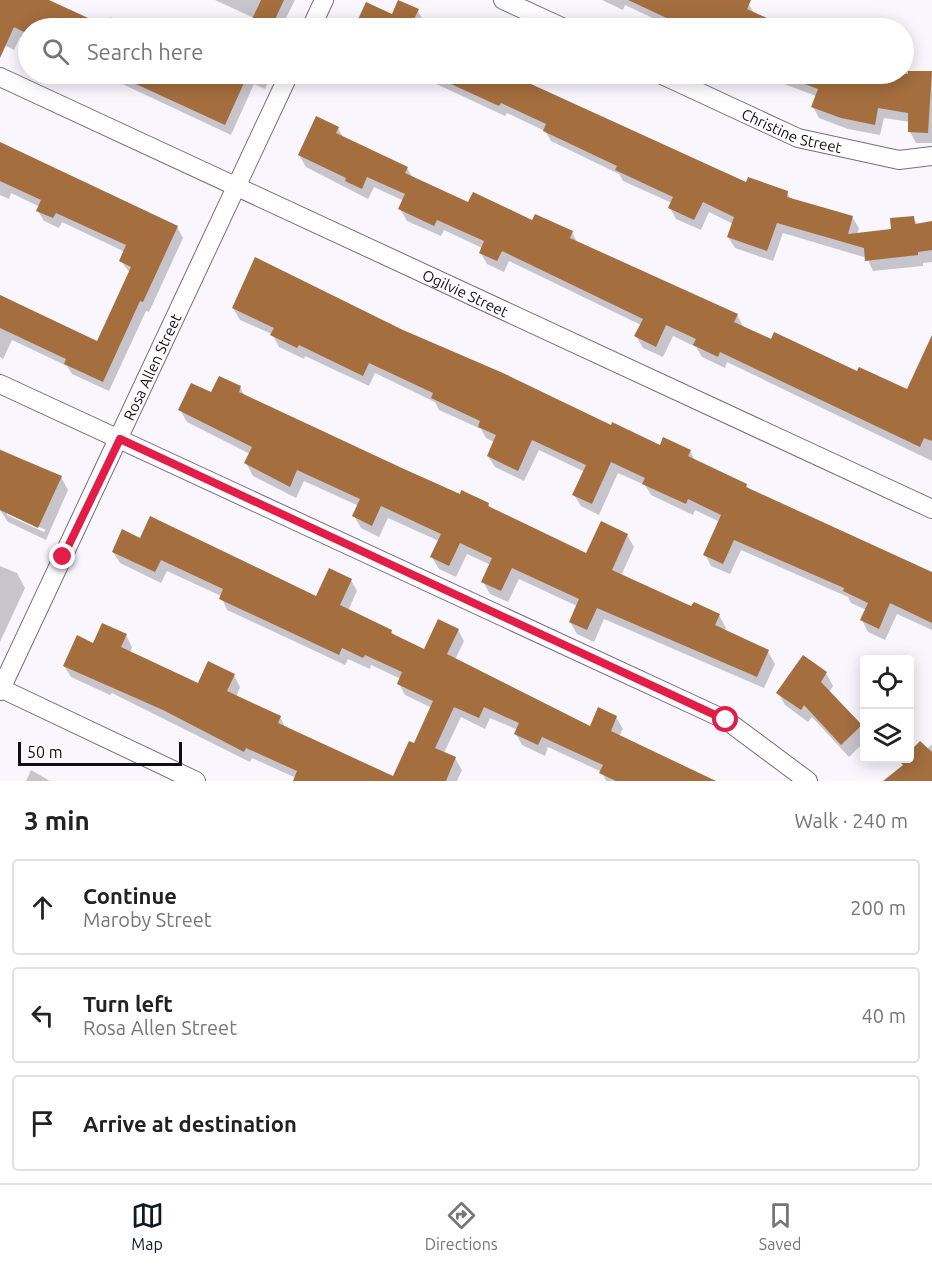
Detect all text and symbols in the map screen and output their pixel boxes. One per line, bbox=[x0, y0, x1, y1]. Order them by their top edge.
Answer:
search box bbox=[18, 18, 914, 84]
icon: search bbox=[39, 35, 72, 68]
text: Search here bbox=[87, 39, 203, 64]
street label: Christine Street bbox=[739, 105, 843, 156]
street label: Ogilvie Street bbox=[420, 266, 511, 320]
street label: Rosa Allen Street bbox=[120, 311, 184, 423]
route end bbox=[49, 543, 75, 569]
map controls bbox=[860, 655, 914, 763]
button: locate bbox=[860, 655, 914, 709]
route start bbox=[712, 706, 738, 732]
button: layers bbox=[860, 709, 914, 763]
scale bar bbox=[18, 739, 182, 766]
text: 50 m bbox=[27, 743, 63, 761]
text: 3 min bbox=[24, 806, 90, 835]
text: Walk · 240 m bbox=[795, 809, 908, 832]
text: Continue bbox=[83, 883, 177, 908]
icon: ahead bbox=[26, 891, 59, 924]
text: 200 m bbox=[850, 896, 906, 919]
text: Maroby Street bbox=[83, 908, 212, 931]
text: Turn left bbox=[83, 991, 173, 1016]
icon: left bbox=[26, 999, 59, 1032]
text: 40 m bbox=[862, 1004, 906, 1027]
text: Rosa Allen Street bbox=[83, 1016, 237, 1039]
icon: arrive bbox=[26, 1107, 59, 1140]
text: Arrive at destination bbox=[83, 1111, 297, 1136]
tab: Map bbox=[131, 1199, 164, 1253]
tab: Directions bbox=[425, 1199, 498, 1253]
tab: Saved bbox=[759, 1199, 801, 1253]

